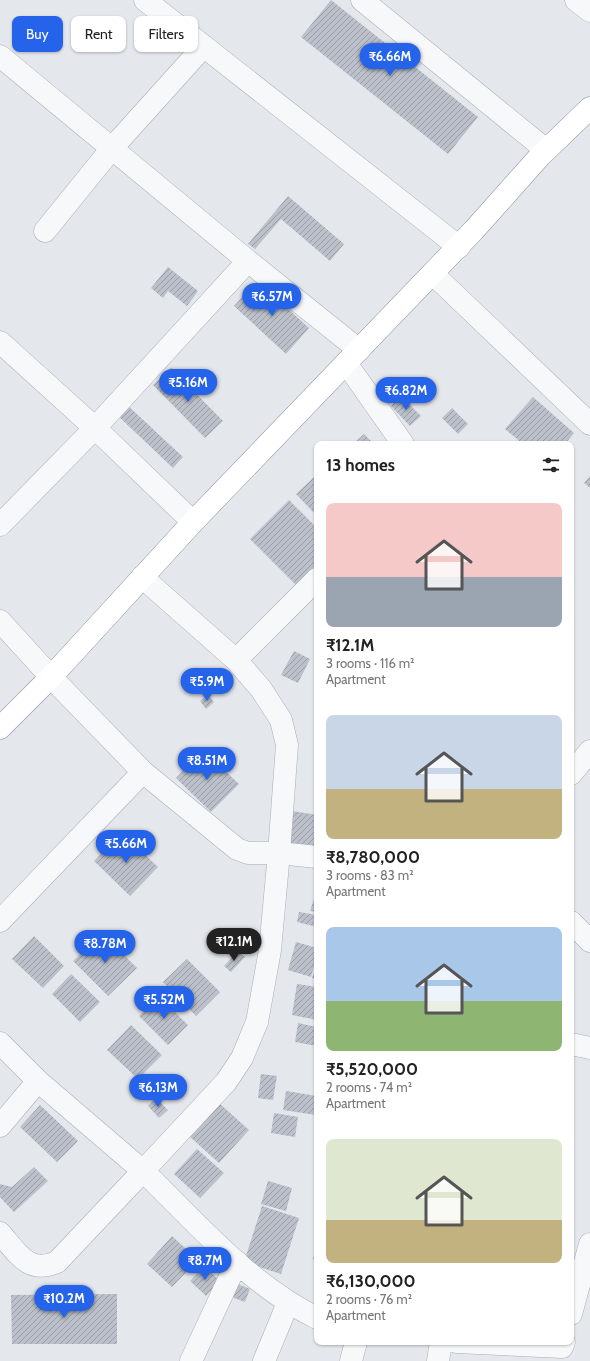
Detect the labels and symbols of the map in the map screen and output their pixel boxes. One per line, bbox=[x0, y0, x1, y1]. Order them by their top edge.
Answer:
pin: ₹6.66M bbox=[357, 43, 423, 77]
pin: ₹6.57M bbox=[239, 283, 305, 317]
pin: ₹5.16M bbox=[155, 369, 221, 403]
pin: ₹6.82M bbox=[373, 377, 439, 411]
pin: ₹5.9M bbox=[179, 668, 235, 702]
pin: ₹8.51M bbox=[174, 747, 240, 781]
pin: ₹5.66M bbox=[93, 830, 159, 864]
pin: ₹12.1M bbox=[201, 928, 267, 962]
pin: ₹8.78M bbox=[72, 930, 138, 964]
pin: ₹5.52M bbox=[131, 986, 197, 1020]
pin: ₹6.13M bbox=[125, 1074, 191, 1108]
pin: ₹8.7M bbox=[177, 1247, 233, 1281]
pin: ₹10.2M bbox=[31, 1285, 97, 1319]

